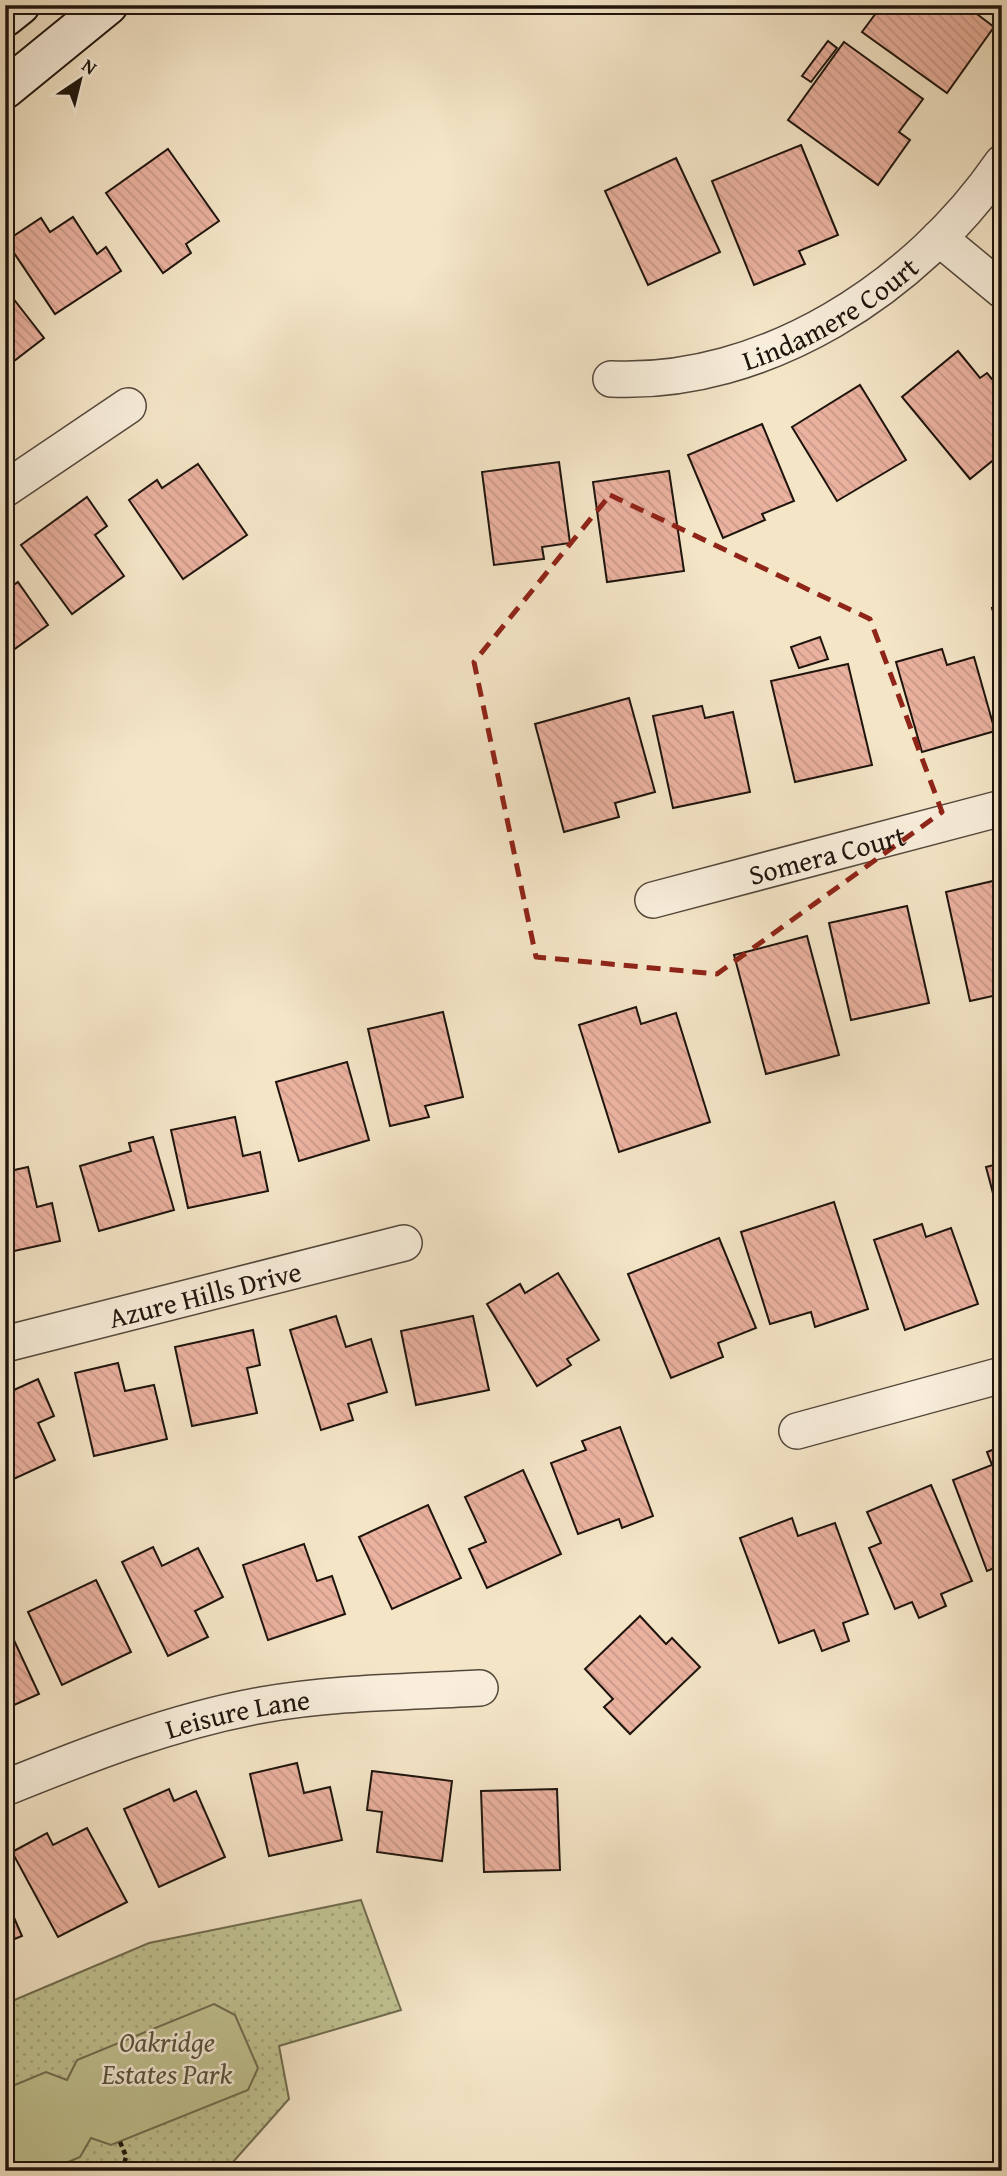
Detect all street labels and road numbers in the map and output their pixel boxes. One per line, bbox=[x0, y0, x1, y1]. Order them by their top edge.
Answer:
street label: Lindamere Court bbox=[736, 246, 927, 380]
street label: Somera Court bbox=[744, 814, 910, 894]
street label: Azure Hills Drive bbox=[104, 1249, 305, 1338]
street label: Leisure Lane bbox=[160, 1678, 312, 1748]

